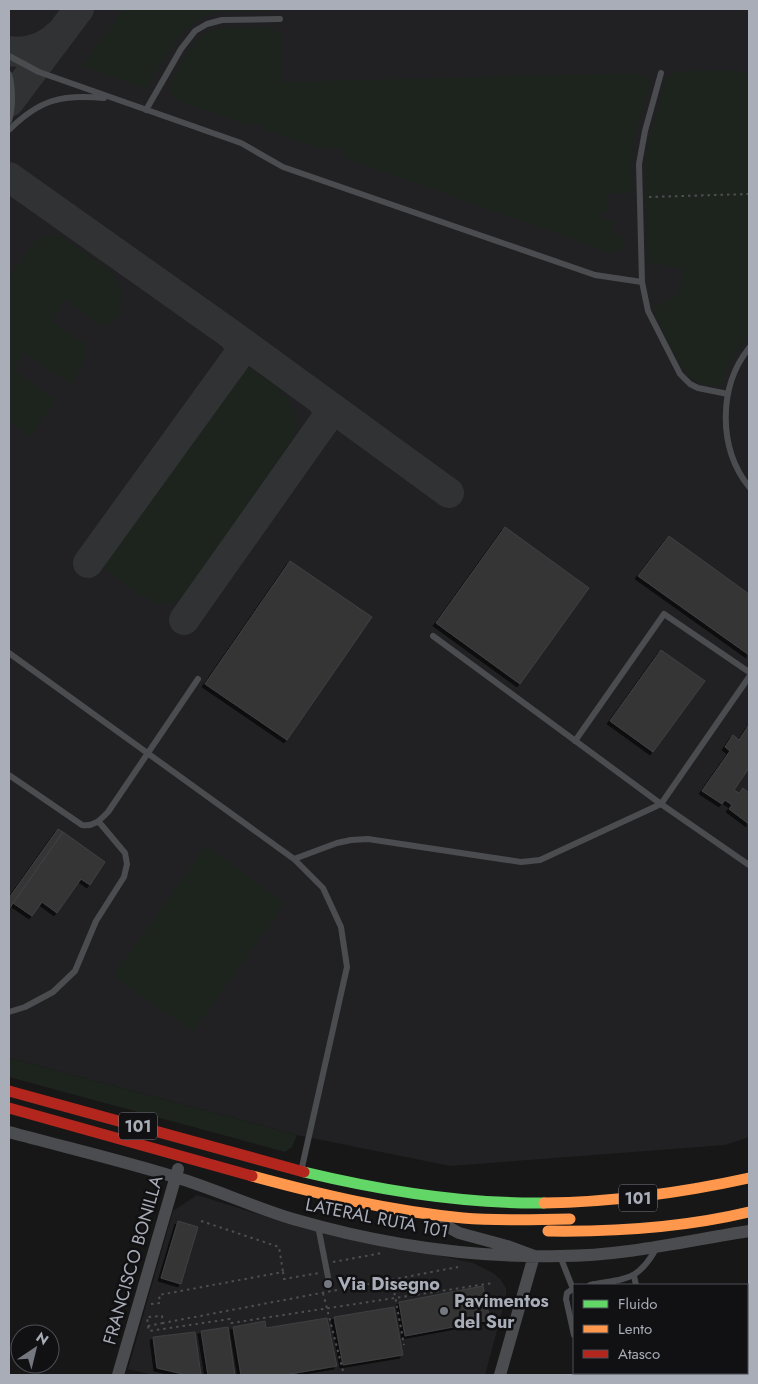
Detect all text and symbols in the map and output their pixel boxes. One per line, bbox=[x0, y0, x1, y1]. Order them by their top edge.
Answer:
road number: 101 bbox=[119, 1112, 157, 1140]
street label: FRANCISCO BONILLA bbox=[96, 1172, 170, 1348]
road number: 101 bbox=[619, 1184, 657, 1212]
street label: LATERAL RUTA 101 bbox=[303, 1191, 451, 1245]
place label: Via Disegno bbox=[337, 1271, 440, 1297]
marker: Via Disegno bbox=[322, 1278, 334, 1290]
legend bbox=[573, 1284, 748, 1374]
place label: Pavimentos del Sur bbox=[454, 1288, 549, 1335]
text: Fluido bbox=[618, 1293, 657, 1315]
marker: Pavimentos del Sur bbox=[438, 1305, 450, 1317]
text: Lento bbox=[618, 1318, 652, 1340]
north arrow bbox=[10, 1324, 60, 1374]
text: N bbox=[32, 1327, 53, 1350]
text: Atasco bbox=[618, 1343, 660, 1365]

